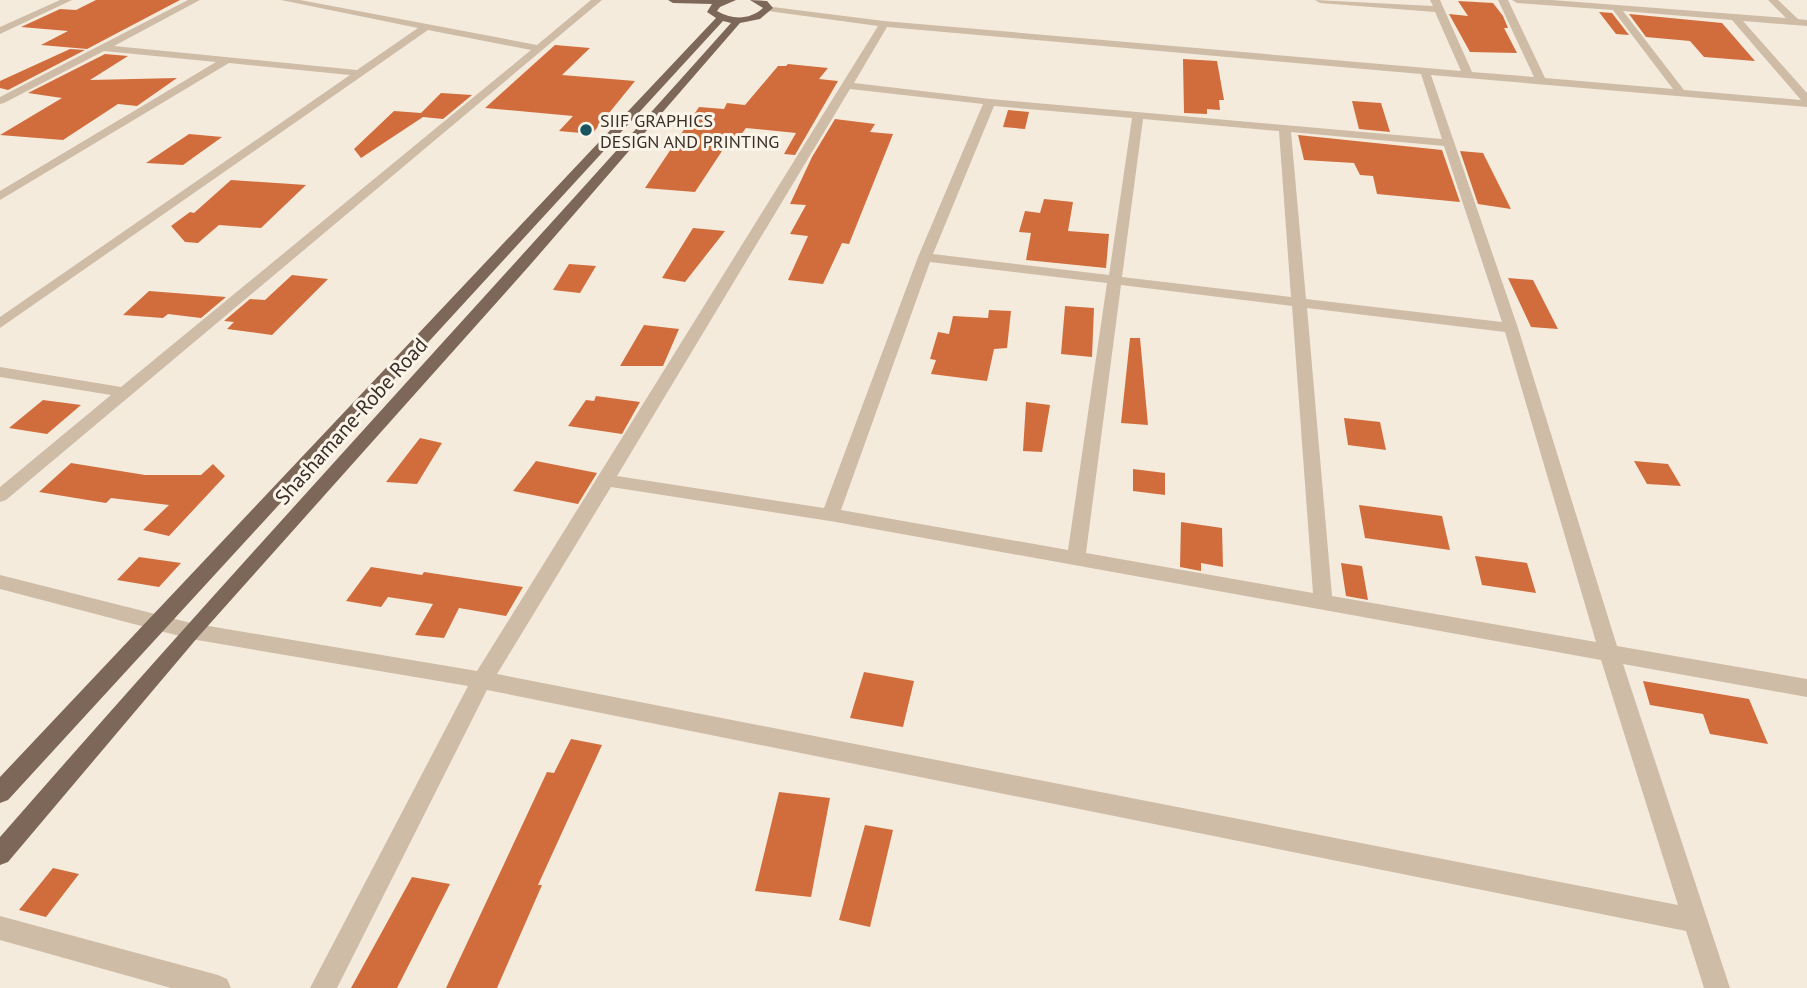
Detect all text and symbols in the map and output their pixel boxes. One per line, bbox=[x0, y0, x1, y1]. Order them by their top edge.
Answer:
place label: SIIF GRAPHICS DESIGN AND PRINTING bbox=[600, 109, 779, 153]
marker: SIIF GRAPHICS DESIGN AND PRINTING bbox=[578, 122, 594, 138]
street label: Shashamane-Robe Road bbox=[269, 332, 433, 510]

